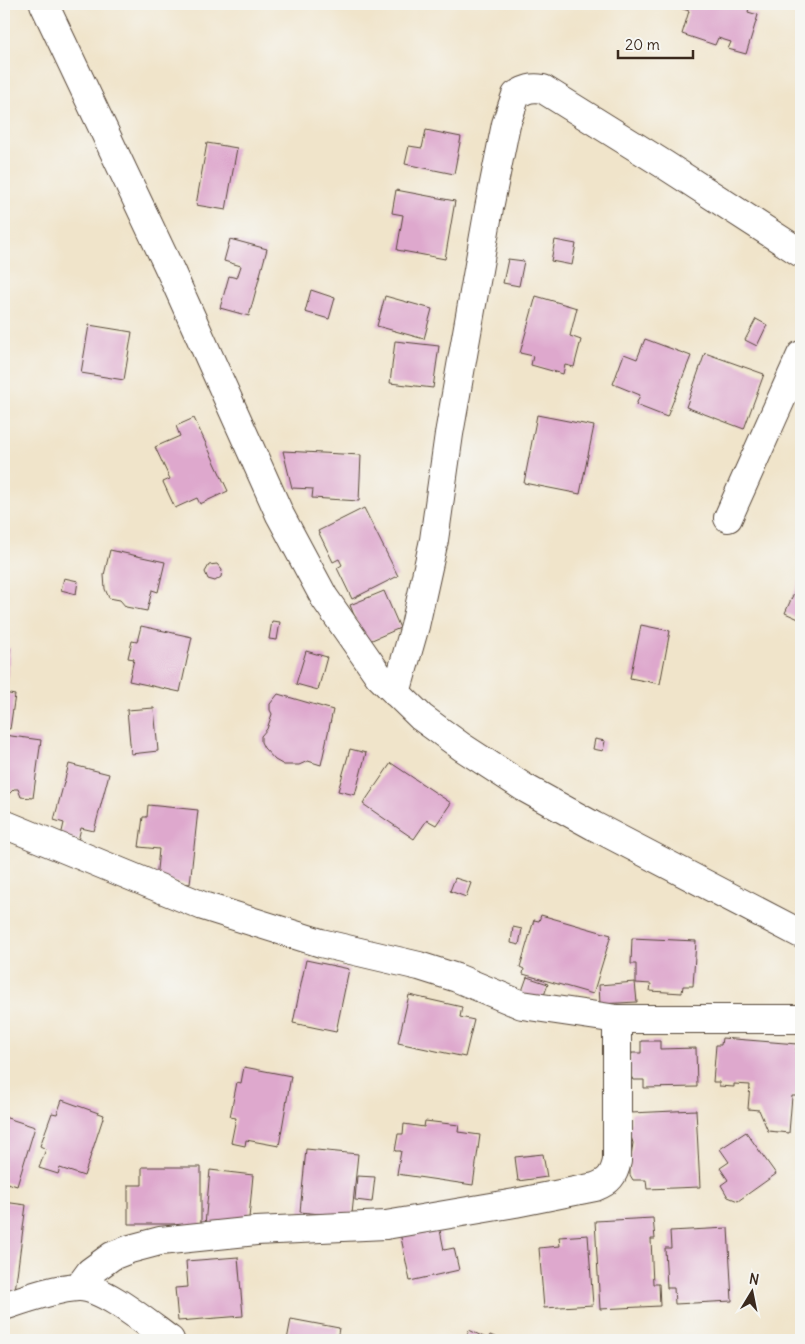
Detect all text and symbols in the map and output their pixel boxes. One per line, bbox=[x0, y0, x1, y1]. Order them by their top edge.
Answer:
scale bar bbox=[618, 28, 692, 60]
text: 20 m bbox=[625, 35, 660, 54]
north arrow bbox=[728, 1266, 778, 1316]
text: N bbox=[748, 1269, 761, 1289]

